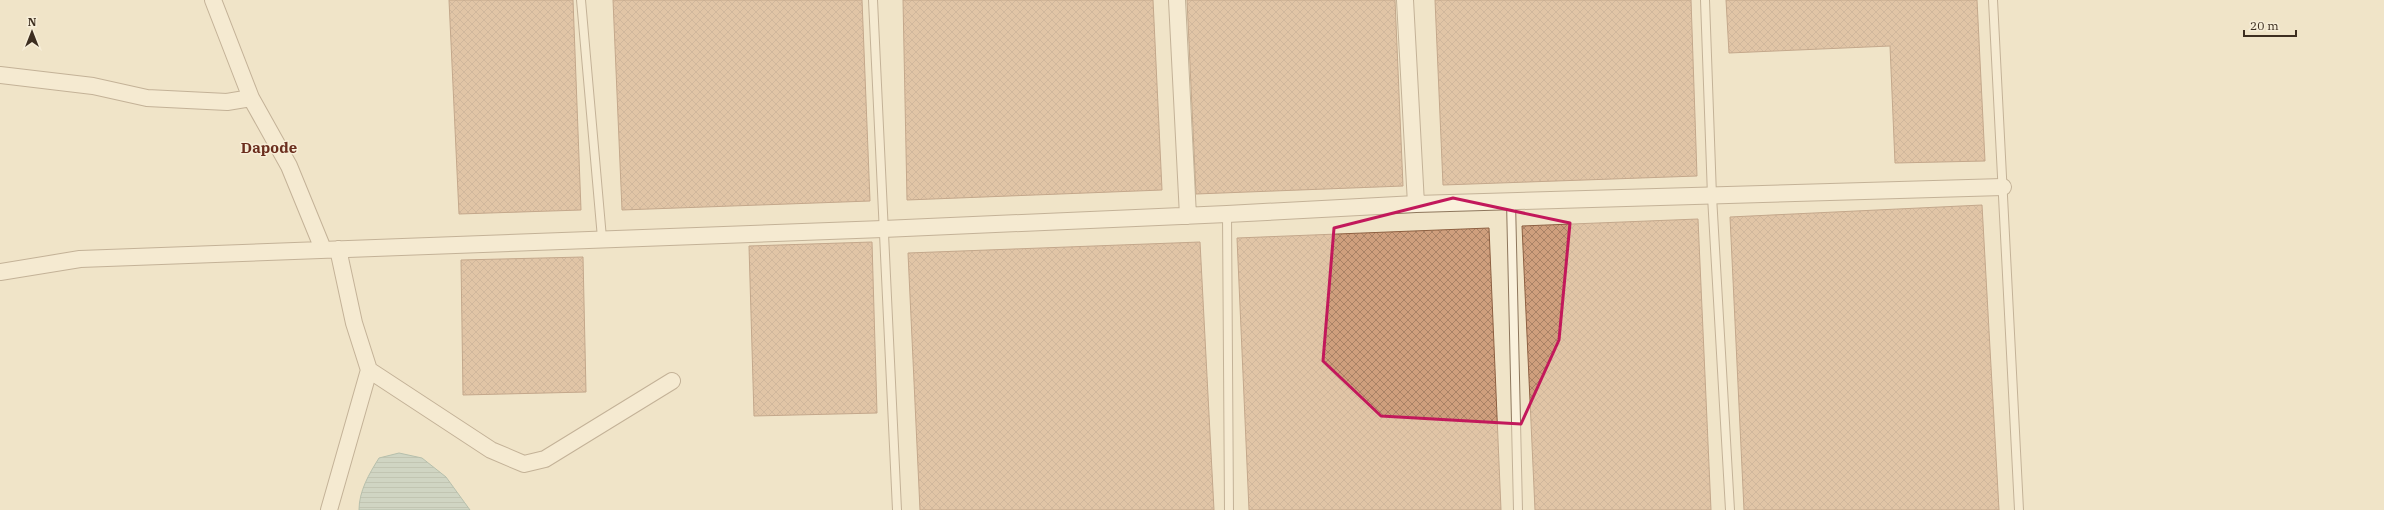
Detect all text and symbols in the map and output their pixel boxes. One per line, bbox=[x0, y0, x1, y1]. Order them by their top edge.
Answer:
north arrow bbox=[12, 12, 52, 52]
scale bar bbox=[2244, 12, 2296, 38]
text: N bbox=[28, 15, 37, 29]
text: 20 m bbox=[2250, 18, 2279, 33]
district label: Dapode bbox=[241, 138, 297, 157]

